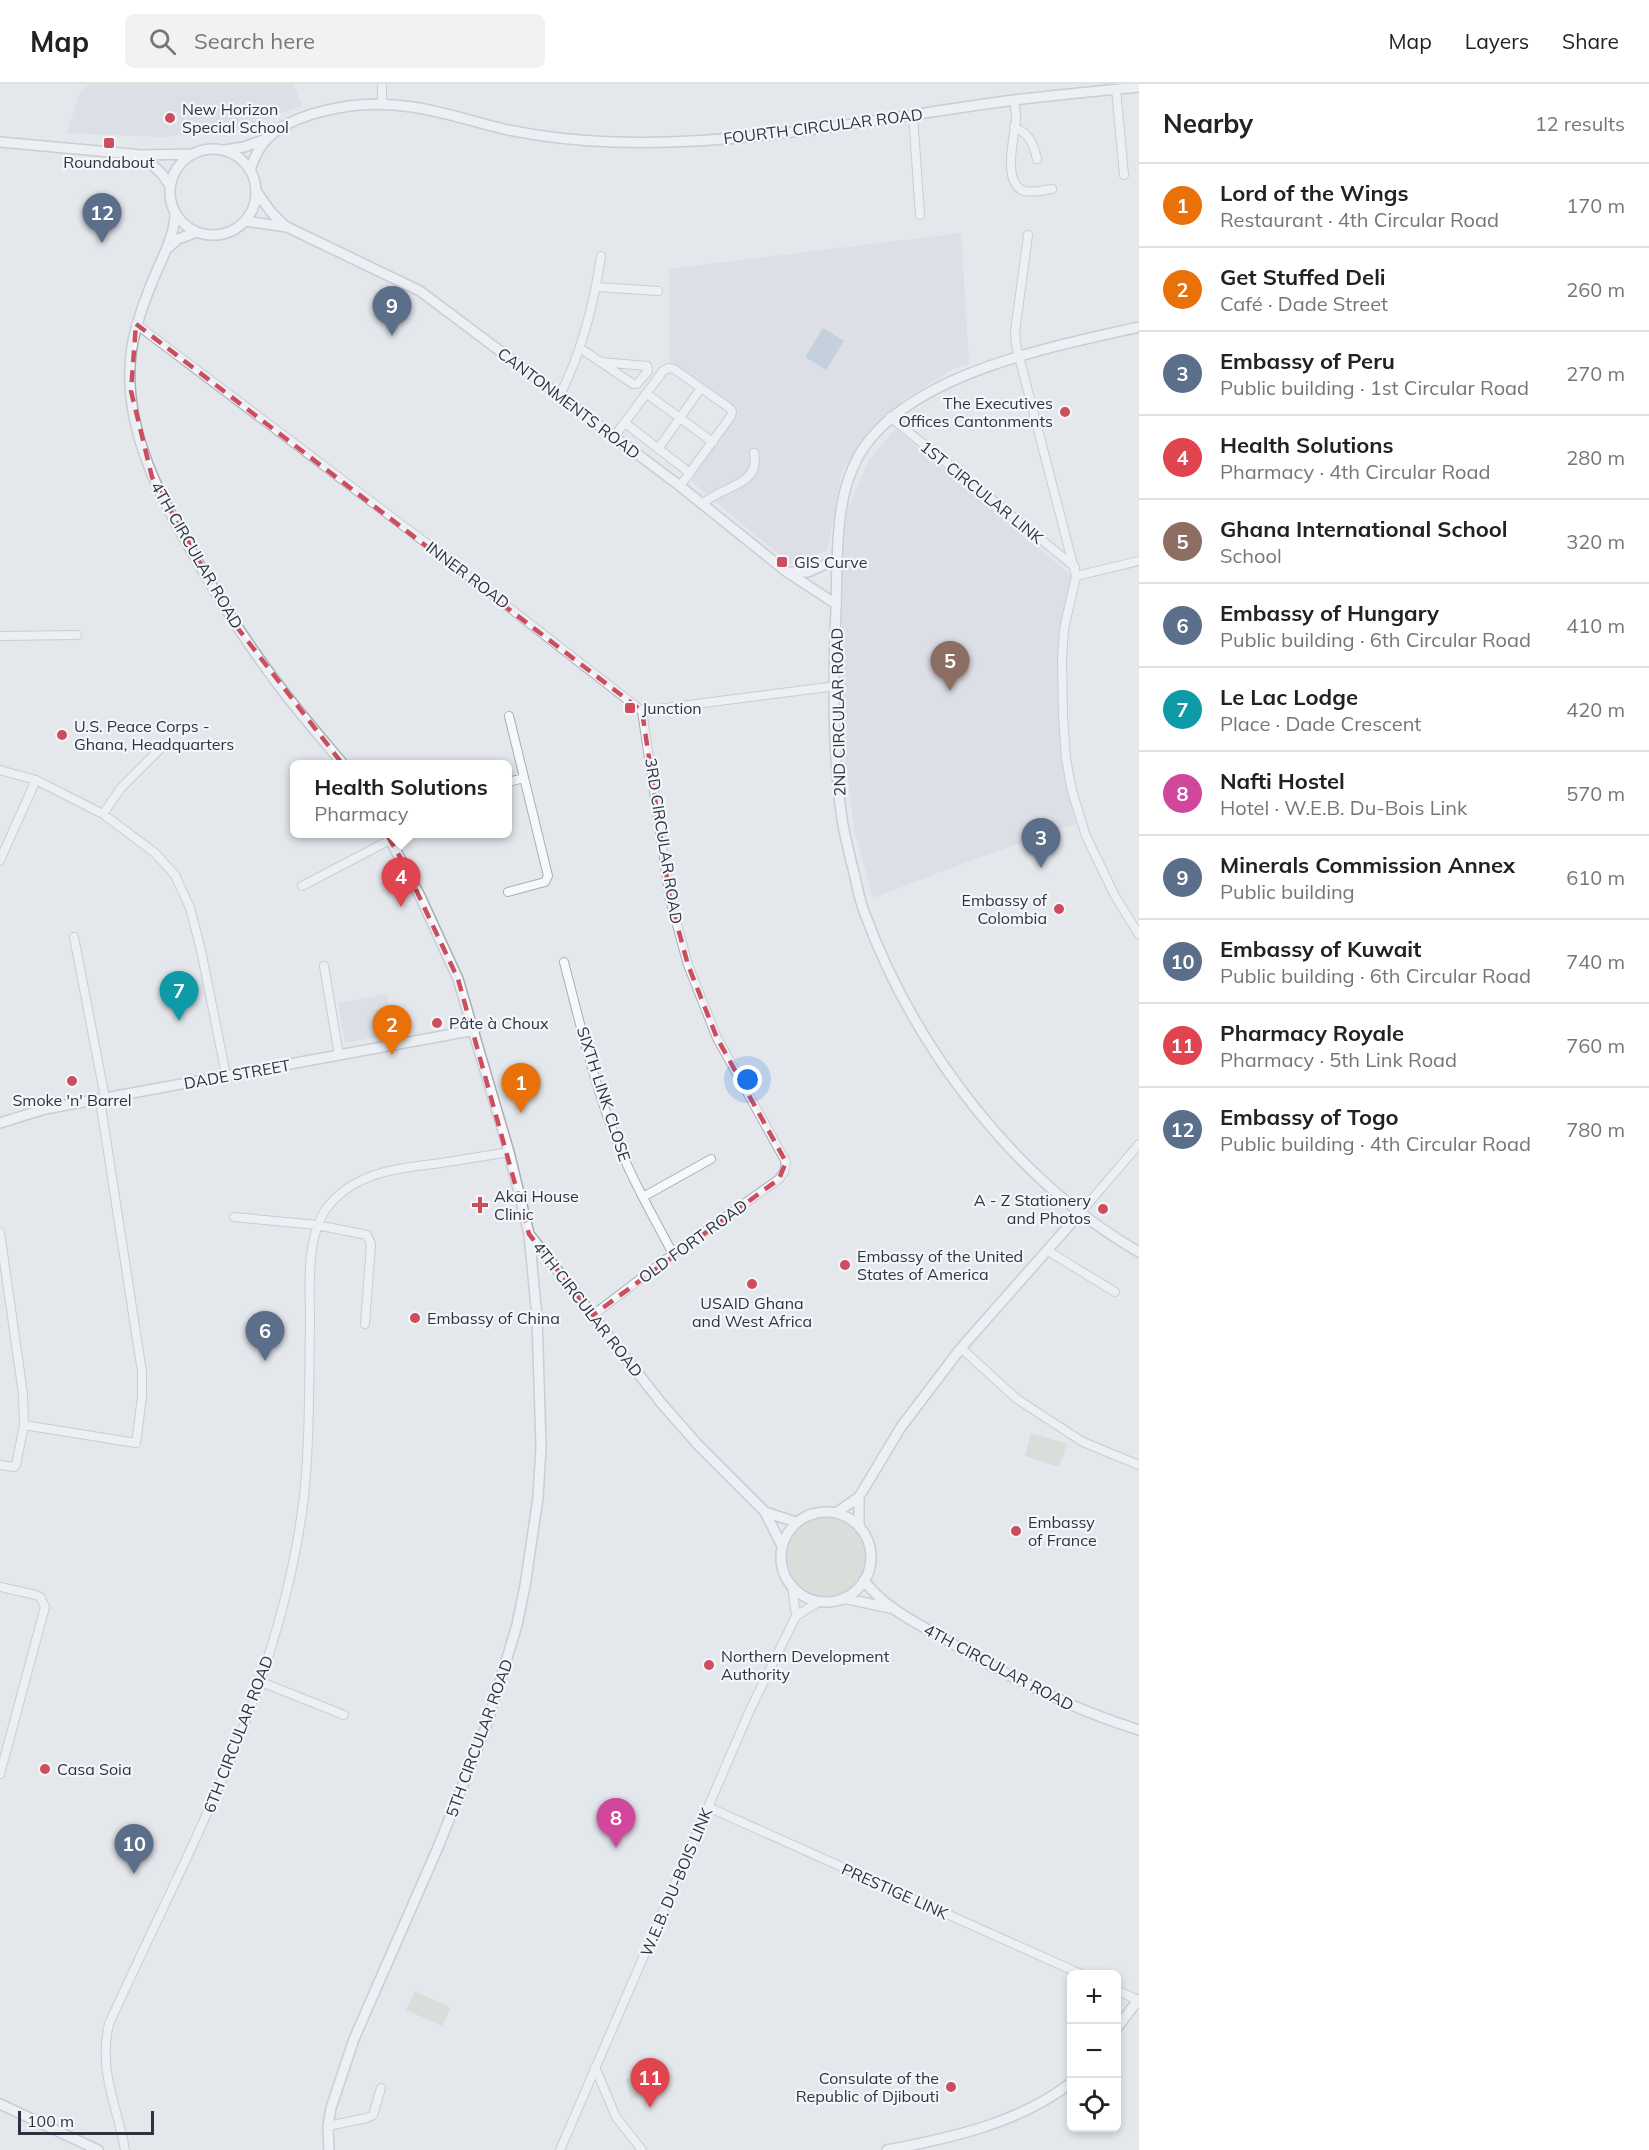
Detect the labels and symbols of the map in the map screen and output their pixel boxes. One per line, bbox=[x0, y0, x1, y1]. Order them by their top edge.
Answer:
place label: New Horizon Special School bbox=[182, 99, 289, 137]
street label: FOURTH CIRCULAR ROAD bbox=[722, 104, 924, 148]
marker: New Horizon Special School bbox=[163, 111, 177, 125]
marker: Roundabout bbox=[102, 136, 116, 150]
place label: Roundabout bbox=[63, 152, 155, 172]
pin: 12 bbox=[82, 194, 122, 243]
pin: 9 bbox=[372, 286, 412, 336]
street label: CANTONMENTS ROAD bbox=[494, 343, 644, 463]
place label: The Executives Offices Cantonments bbox=[898, 393, 1053, 431]
marker: The Executives Offices Cantonments bbox=[1058, 405, 1072, 419]
street label: 1ST CIRCULAR LINK bbox=[917, 436, 1048, 548]
street label: 4TH CIRCULAR ROAD bbox=[147, 478, 247, 632]
street label: INNER ROAD bbox=[422, 537, 514, 613]
place label: GIS Curve bbox=[794, 552, 867, 572]
marker: GIS Curve bbox=[775, 555, 789, 569]
street label: 2ND CIRCULAR ROAD bbox=[827, 628, 849, 796]
pin: 5 bbox=[930, 642, 970, 691]
place label: Junction bbox=[642, 698, 702, 718]
marker: Junction bbox=[623, 701, 637, 715]
place label: U.S. Peace Corps - Ghana, Headquarters bbox=[74, 716, 234, 754]
marker: U.S. Peace Corps - Ghana, Headquarters bbox=[55, 728, 69, 742]
street label: 3RD CIRCULAR ROAD bbox=[641, 757, 687, 925]
pin: 3 bbox=[1022, 818, 1060, 868]
pin: 4 bbox=[382, 858, 420, 907]
place label: Embassy of Colombia bbox=[961, 890, 1048, 928]
marker: Embassy of Colombia bbox=[1052, 902, 1066, 916]
pin: 7 bbox=[160, 972, 198, 1021]
pin: 2 bbox=[372, 1006, 412, 1055]
place label: Pâte à Choux bbox=[449, 1013, 549, 1033]
marker: Pâte à Choux bbox=[430, 1016, 444, 1030]
street label: SIXTH LINK CLOSE bbox=[573, 1024, 635, 1164]
street label: DADE STREET bbox=[182, 1055, 292, 1093]
pin: 1 bbox=[502, 1064, 540, 1113]
your location bbox=[733, 1065, 762, 1094]
marker: Smoke 'n' Barrel bbox=[65, 1074, 79, 1088]
place label: Smoke 'n' Barrel bbox=[12, 1090, 132, 1110]
place label: Akai House Clinic bbox=[494, 1186, 579, 1224]
place label: A - Z Stationery and Photos bbox=[974, 1190, 1091, 1228]
street label: OLD FORT ROAD bbox=[635, 1195, 751, 1287]
marker: Akai House Clinic bbox=[471, 1196, 489, 1214]
marker: A - Z Stationery and Photos bbox=[1096, 1202, 1110, 1216]
street label: 4TH CIRCULAR ROAD bbox=[529, 1237, 647, 1381]
place label: Embassy of the United States of America bbox=[857, 1246, 1023, 1284]
marker: Embassy of the United States of America bbox=[838, 1258, 852, 1272]
marker: USAID Ghana and West Africa bbox=[745, 1277, 759, 1291]
place label: USAID Ghana and West Africa bbox=[692, 1293, 812, 1331]
place label: Embassy of China bbox=[427, 1308, 560, 1328]
marker: Embassy of China bbox=[408, 1311, 422, 1325]
pin: 6 bbox=[246, 1312, 284, 1361]
place label: Embassy of France bbox=[1028, 1512, 1097, 1550]
marker: Embassy of France bbox=[1009, 1524, 1023, 1538]
street label: 4TH CIRCULAR ROAD bbox=[921, 1619, 1077, 1715]
place label: Northern Development Authority bbox=[721, 1646, 890, 1684]
street label: 6TH CIRCULAR ROAD bbox=[199, 1653, 277, 1815]
street label: 5TH CIRCULAR ROAD bbox=[441, 1656, 517, 1820]
marker: Northern Development Authority bbox=[702, 1658, 716, 1672]
place label: Casa Soia bbox=[57, 1759, 132, 1779]
marker: Casa Soia bbox=[38, 1762, 52, 1776]
pin: 8 bbox=[596, 1798, 636, 1848]
street label: W.E.B. DU-BOIS LINK bbox=[636, 1804, 717, 1959]
pin: 10 bbox=[114, 1824, 154, 1874]
street label: PRESTIGE LINK bbox=[839, 1859, 952, 1924]
pin: 11 bbox=[630, 2058, 670, 2108]
place label: Consulate of the Republic of Djibouti bbox=[796, 2068, 939, 2106]
marker: Consulate of the Republic of Djibouti bbox=[944, 2080, 958, 2094]
scale bar bbox=[18, 2108, 154, 2136]

